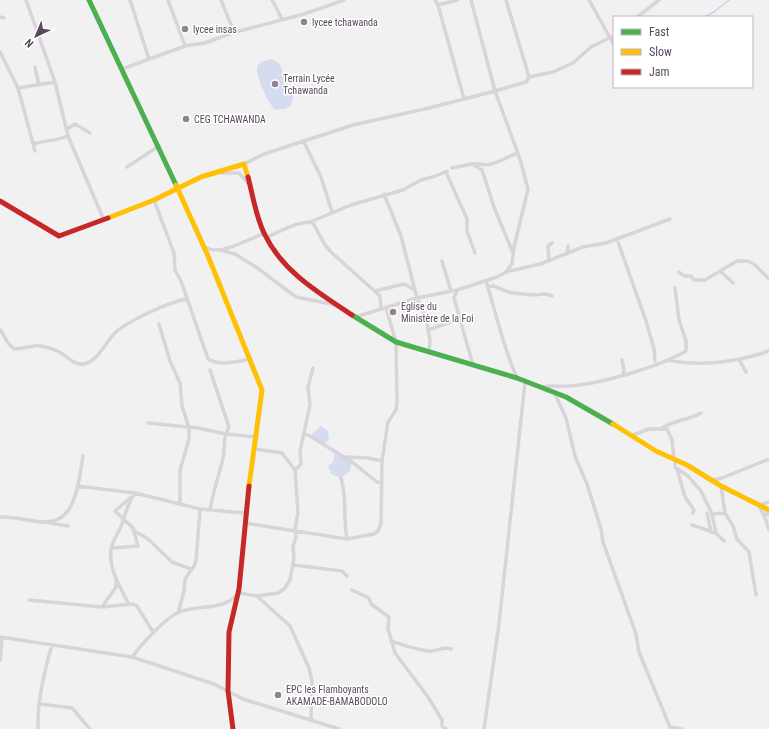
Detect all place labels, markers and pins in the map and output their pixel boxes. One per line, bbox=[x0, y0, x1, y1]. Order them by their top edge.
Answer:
marker: lycee tchawanda bbox=[299, 17, 309, 27]
place label: lycee tchawanda bbox=[312, 17, 378, 28]
marker: lycee insas bbox=[180, 24, 190, 34]
place label: lycee insas bbox=[193, 24, 237, 35]
place label: Terrain Lycée Tchawanda bbox=[283, 73, 335, 96]
marker: Terrain Lycée Tchawanda bbox=[270, 79, 280, 89]
marker: CEG TCHAWANDA bbox=[181, 114, 191, 124]
place label: CEG TCHAWANDA bbox=[194, 114, 266, 125]
place label: Eglise du Ministère de la Foi bbox=[401, 301, 473, 324]
marker: Eglise du Ministère de la Foi bbox=[388, 307, 398, 317]
place label: EPC les Flamboyants AKAMADE-BAMABODOLO bbox=[286, 684, 388, 707]
marker: EPC les Flamboyants AKAMADE-BAMABODOLO bbox=[273, 690, 283, 700]

